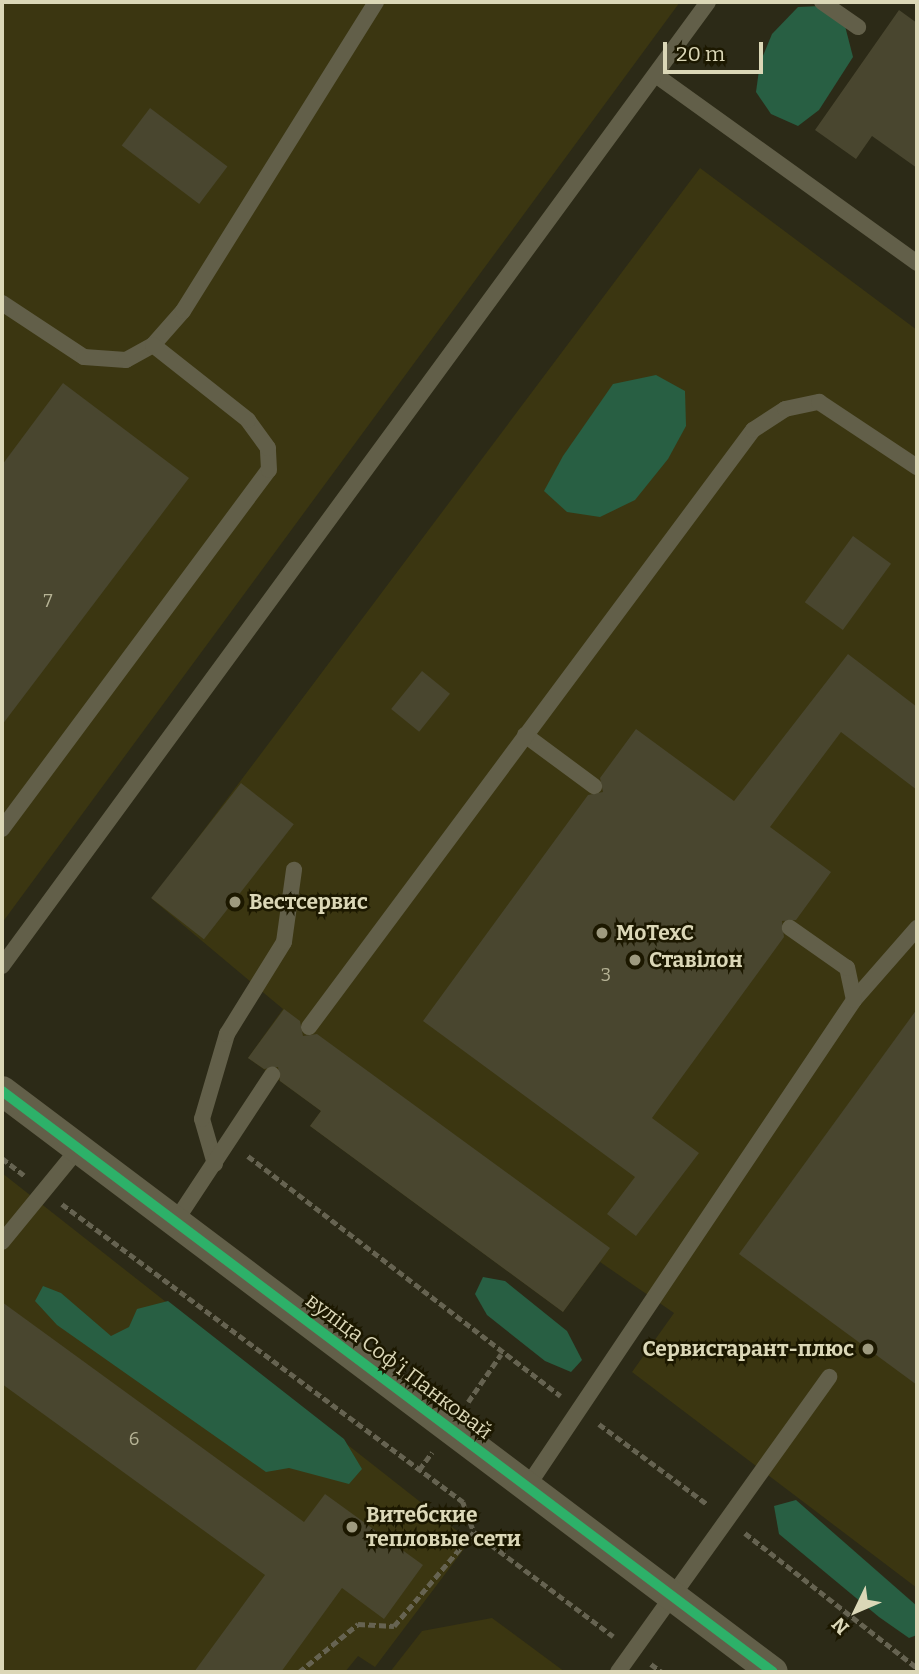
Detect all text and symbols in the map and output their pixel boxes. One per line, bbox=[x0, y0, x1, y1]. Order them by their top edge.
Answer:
scale bar bbox=[667, 28, 767, 72]
text: 20 m bbox=[676, 41, 725, 67]
house number: 7 bbox=[43, 590, 53, 612]
place label: Вестсервис bbox=[249, 889, 368, 915]
marker: Вестсервис bbox=[227, 894, 243, 910]
place label: MoTexC bbox=[616, 920, 694, 946]
marker: MoTexC bbox=[594, 925, 610, 941]
place label: Ставілон bbox=[649, 947, 743, 973]
marker: Ставілон bbox=[627, 952, 643, 968]
house number: 3 bbox=[601, 964, 611, 986]
street label: вуліца Софʼі Панковай bbox=[301, 1288, 497, 1444]
place label: Сервисгарант-плюс bbox=[643, 1336, 854, 1362]
marker: Сервисгарант-плюс bbox=[860, 1341, 876, 1357]
house number: 6 bbox=[129, 1428, 139, 1450]
place label: Витебские тепловые сети bbox=[366, 1502, 521, 1552]
marker: Витебские тепловые сети bbox=[344, 1519, 360, 1535]
north arrow bbox=[821, 1576, 891, 1646]
text: N bbox=[827, 1613, 854, 1639]

